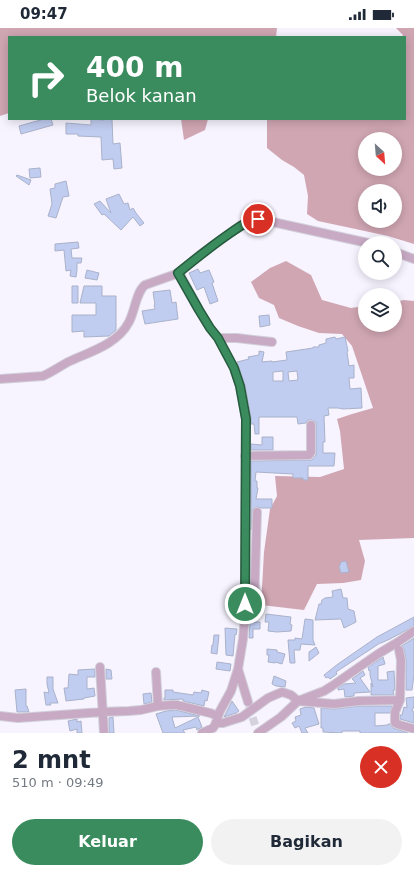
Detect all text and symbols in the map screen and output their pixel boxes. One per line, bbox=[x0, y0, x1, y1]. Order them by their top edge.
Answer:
text: 09:47 bbox=[20, 5, 68, 23]
text: 400 m bbox=[86, 51, 183, 84]
icon: right bbox=[20, 52, 72, 104]
text: Belok kanan bbox=[86, 85, 197, 106]
north arrow bbox=[358, 132, 402, 176]
map controls bbox=[358, 132, 402, 332]
button: sound bbox=[358, 184, 402, 228]
pin bbox=[241, 202, 275, 236]
icon: arrive bbox=[247, 208, 269, 230]
button: search bbox=[358, 236, 402, 280]
button: layers bbox=[358, 288, 402, 332]
position arrow bbox=[224, 583, 266, 625]
text: 2 mnt bbox=[12, 746, 91, 774]
button: close bbox=[360, 746, 402, 788]
text: 510 m · 09:49 bbox=[12, 775, 103, 790]
button: Keluar bbox=[12, 819, 203, 865]
button: Bagikan bbox=[211, 819, 402, 865]

